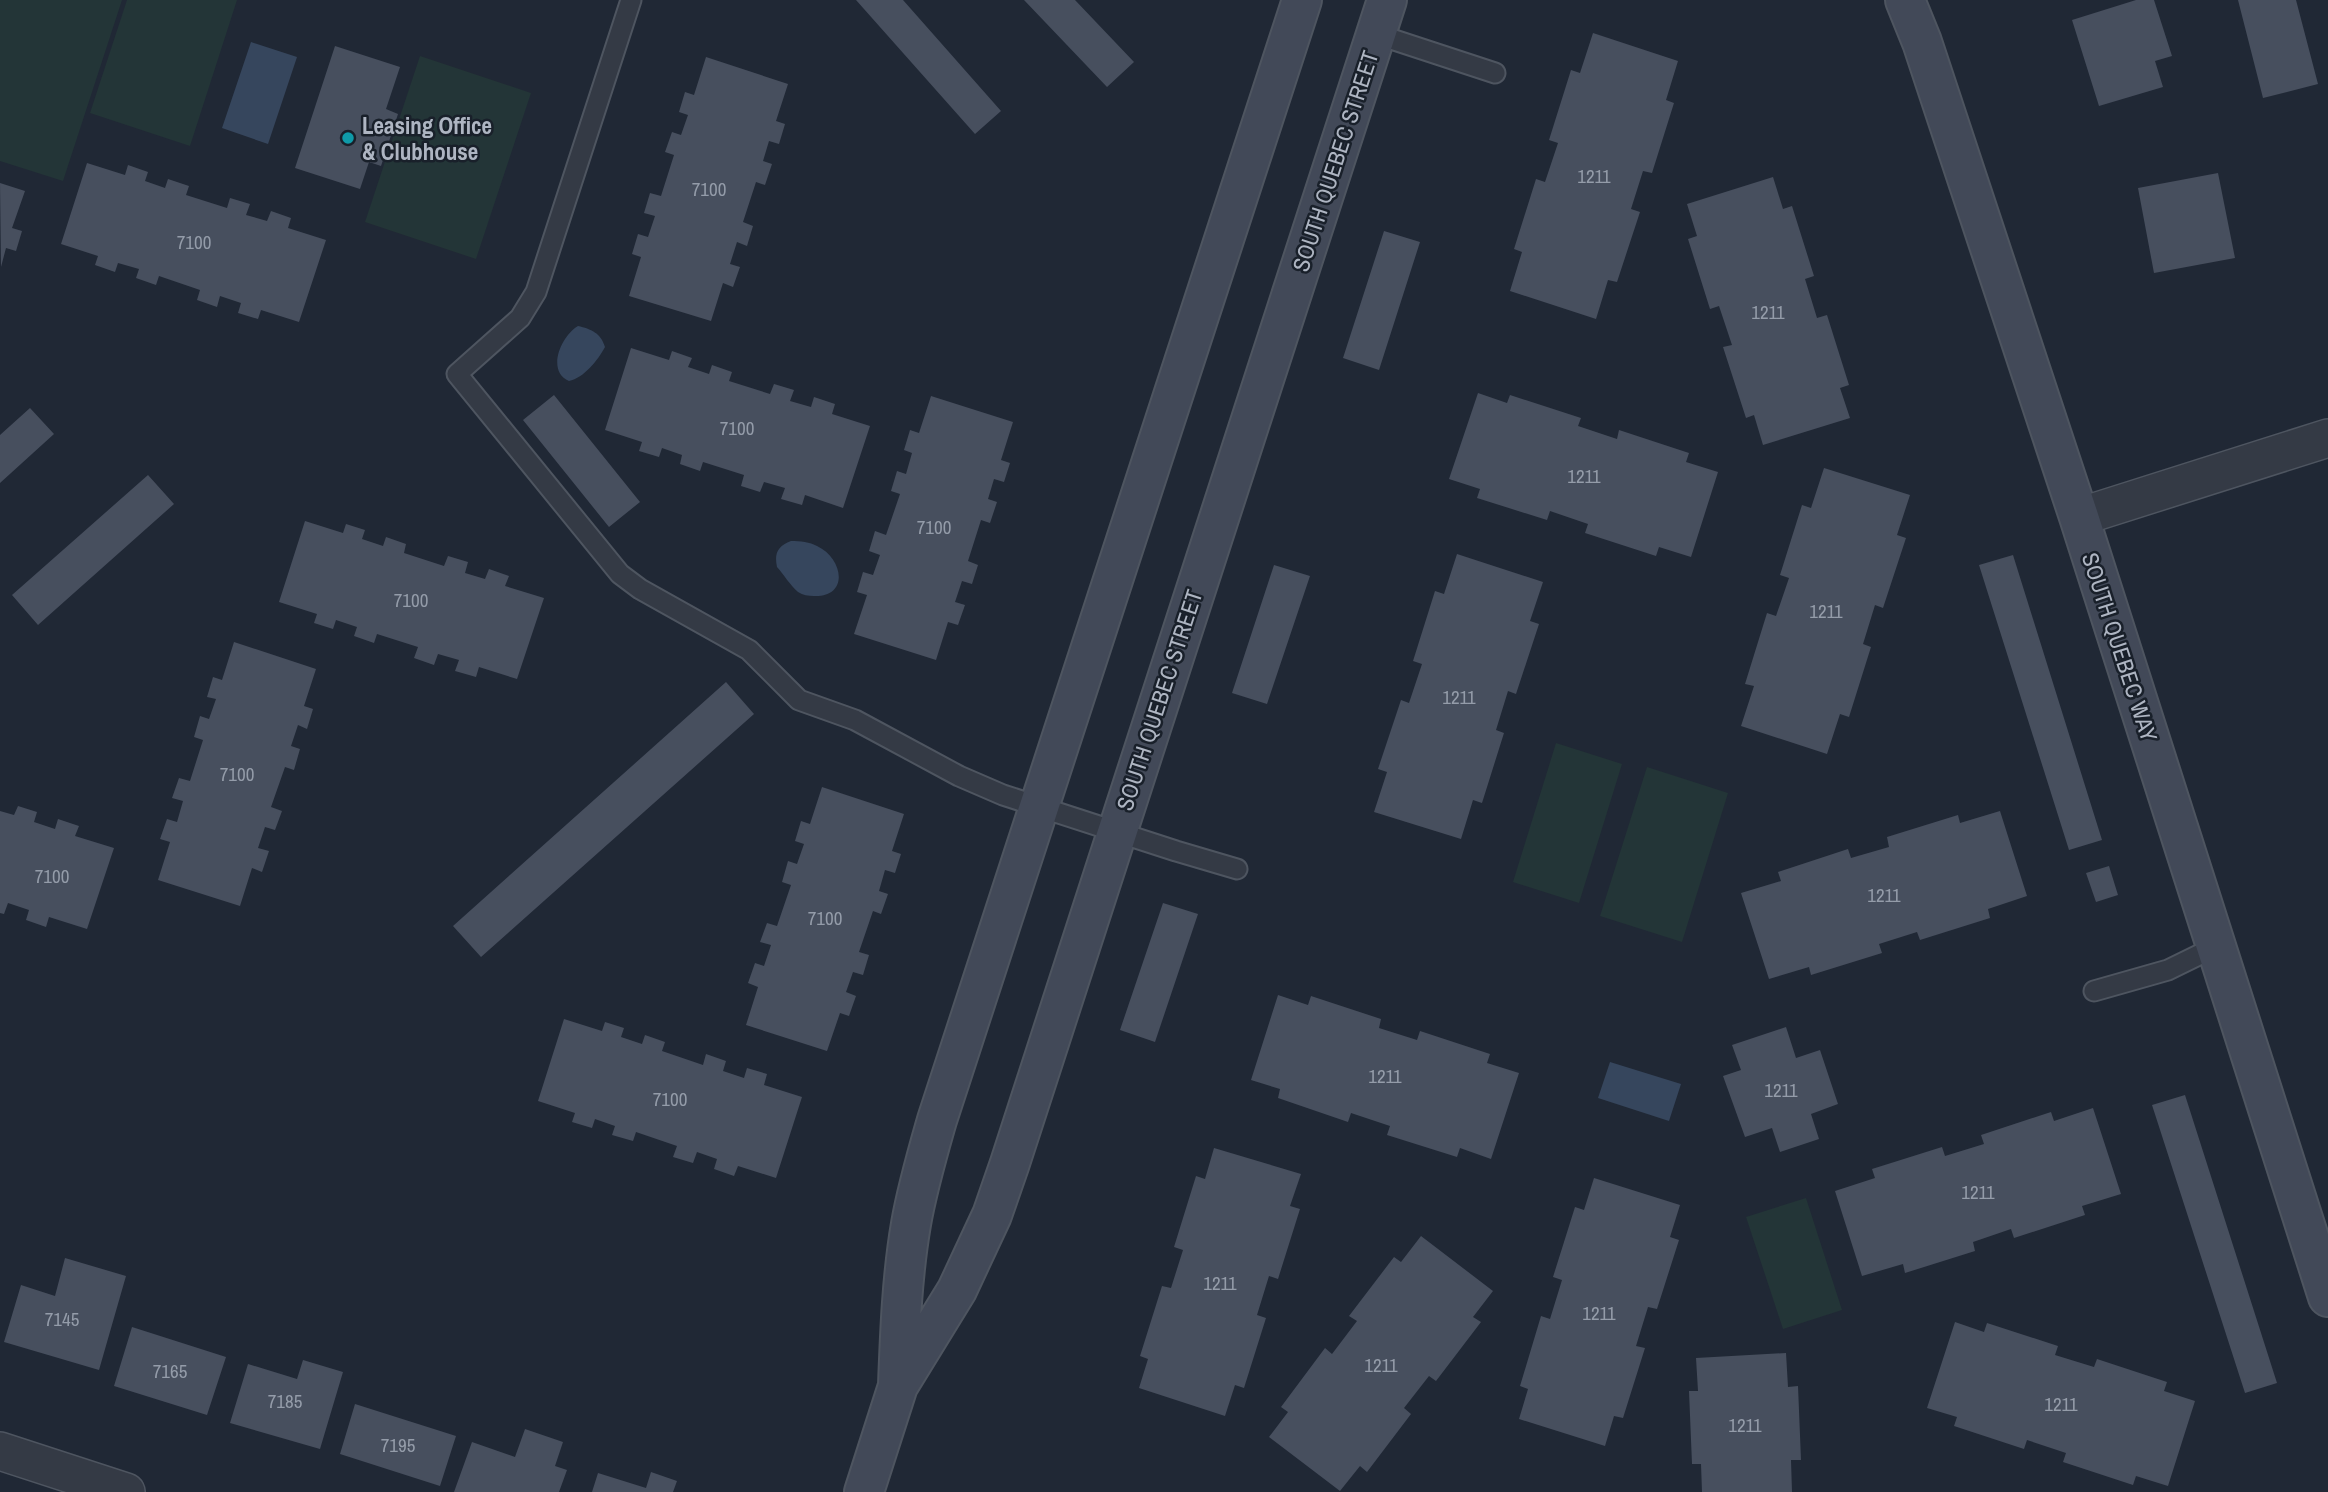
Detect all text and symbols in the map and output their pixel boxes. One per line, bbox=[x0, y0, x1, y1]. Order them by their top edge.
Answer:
street label: SOUTH QUEBEC STREET bbox=[1285, 46, 1386, 275]
place label: Leasing Office & Clubhouse bbox=[362, 110, 492, 167]
marker: Leasing Office & Clubhouse bbox=[340, 130, 356, 146]
house number: 1211 bbox=[1577, 163, 1611, 189]
house number: 7100 bbox=[692, 176, 726, 202]
house number: 7100 bbox=[177, 229, 211, 255]
house number: 1211 bbox=[1751, 299, 1785, 325]
house number: 7100 bbox=[720, 415, 754, 441]
house number: 1211 bbox=[1567, 463, 1601, 489]
house number: 7100 bbox=[917, 514, 951, 540]
street label: SOUTH QUEBEC WAY bbox=[2075, 549, 2165, 746]
street label: SOUTH QUEBEC STREET bbox=[1109, 585, 1210, 814]
house number: 7100 bbox=[394, 587, 428, 613]
house number: 1211 bbox=[1809, 598, 1843, 624]
house number: 1211 bbox=[1442, 684, 1476, 710]
house number: 7100 bbox=[220, 761, 254, 787]
house number: 7100 bbox=[35, 863, 69, 889]
house number: 1211 bbox=[1867, 882, 1901, 908]
house number: 7100 bbox=[808, 905, 842, 931]
house number: 1211 bbox=[1368, 1063, 1402, 1089]
house number: 1211 bbox=[1764, 1077, 1798, 1103]
house number: 7100 bbox=[653, 1086, 687, 1112]
house number: 1211 bbox=[1961, 1179, 1995, 1205]
house number: 1211 bbox=[1203, 1270, 1237, 1296]
house number: 1211 bbox=[1582, 1300, 1616, 1326]
house number: 7145 bbox=[45, 1306, 80, 1332]
house number: 1211 bbox=[1364, 1352, 1398, 1378]
house number: 7165 bbox=[153, 1358, 188, 1384]
house number: 7185 bbox=[268, 1388, 303, 1414]
house number: 1211 bbox=[2044, 1391, 2078, 1417]
house number: 1211 bbox=[1728, 1412, 1762, 1438]
house number: 7195 bbox=[381, 1432, 416, 1458]

